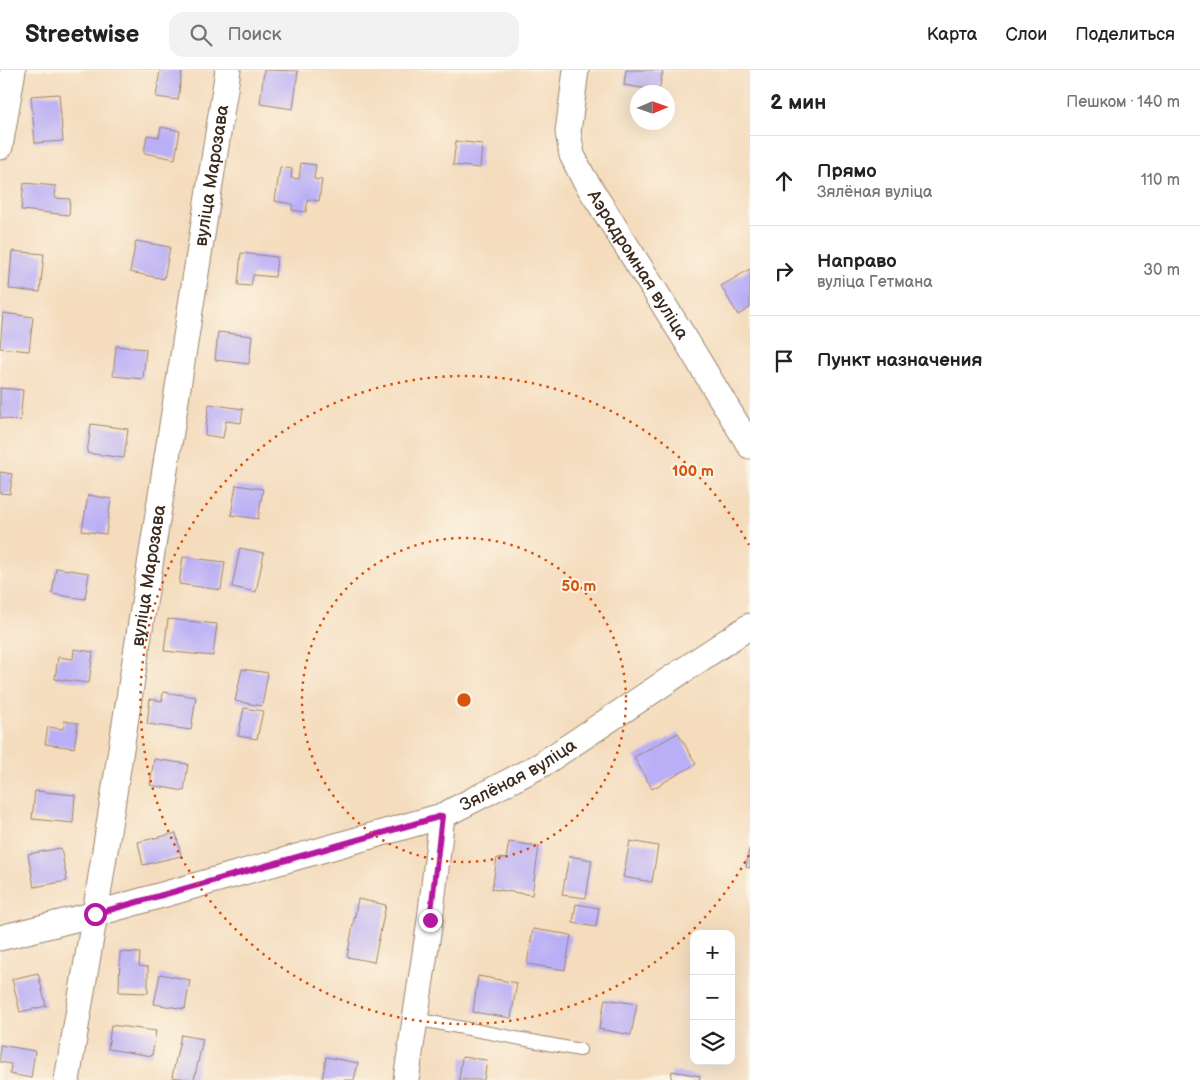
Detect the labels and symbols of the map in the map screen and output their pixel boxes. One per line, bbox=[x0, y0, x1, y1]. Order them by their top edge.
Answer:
north arrow bbox=[630, 85, 675, 130]
street label: вуліца Марозава bbox=[190, 103, 233, 248]
street label: Аэрадромная вуліца bbox=[582, 185, 693, 344]
text: 100 m bbox=[672, 462, 714, 481]
street label: вуліца Марозава bbox=[127, 503, 170, 648]
text: 50 m bbox=[562, 577, 597, 596]
centre of rings bbox=[455, 691, 473, 709]
street label: Зялёная вуліца bbox=[456, 734, 581, 816]
route start bbox=[84, 903, 107, 926]
route end bbox=[419, 909, 442, 932]

